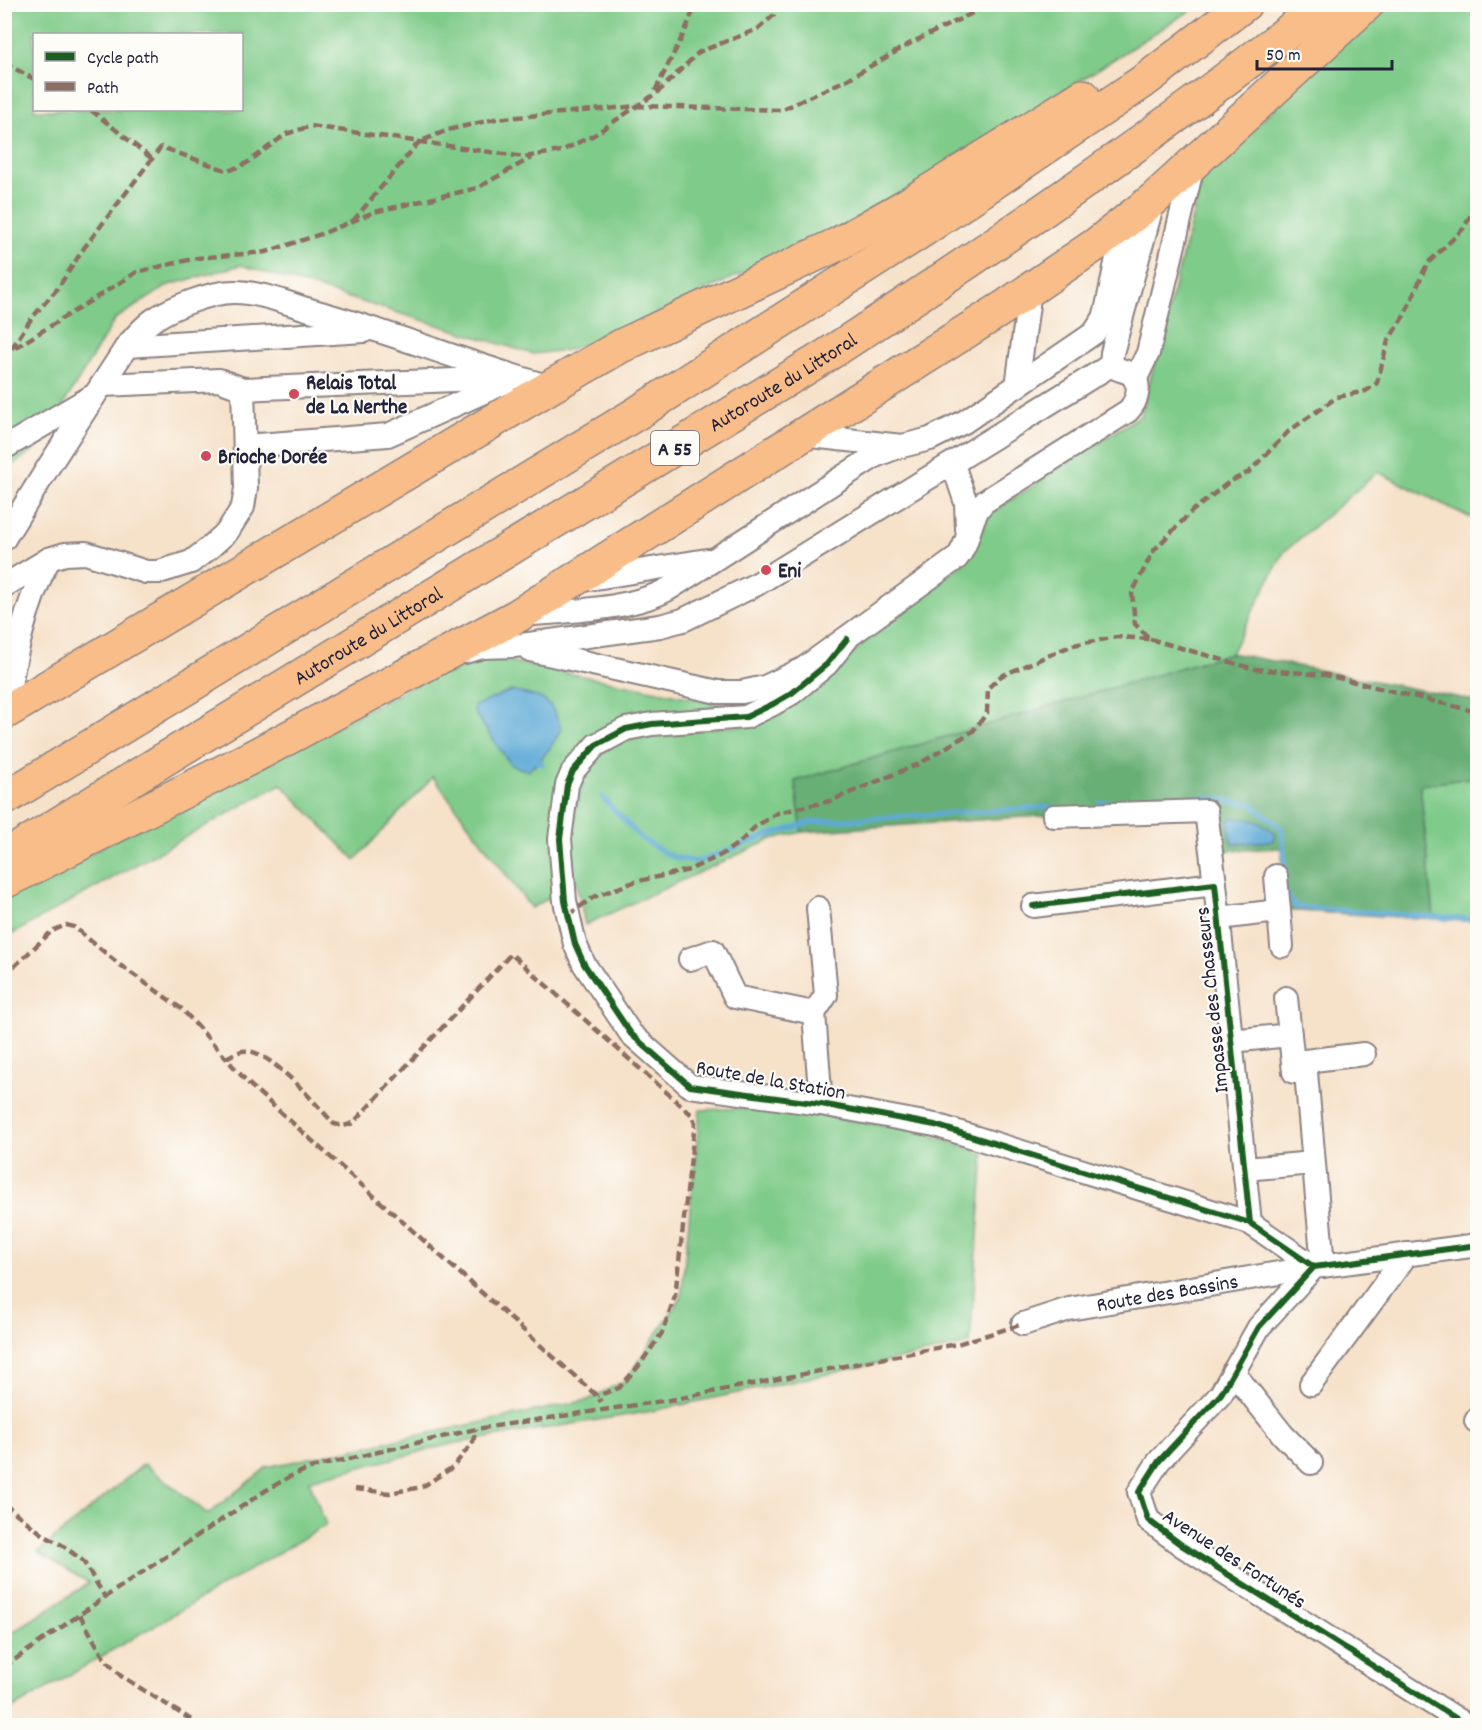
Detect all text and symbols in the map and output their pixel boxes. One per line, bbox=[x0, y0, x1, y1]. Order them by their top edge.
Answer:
legend bbox=[33, 33, 243, 111]
scale bar bbox=[1257, 33, 1392, 71]
text: 50 m bbox=[1266, 44, 1301, 69]
text: Cycle path bbox=[87, 47, 158, 72]
text: Path bbox=[87, 77, 119, 102]
street label: Autoroute du Littoral bbox=[704, 327, 864, 442]
place label: Relais Total de La Nerthe bbox=[306, 370, 407, 424]
marker: Relais Total de La Nerthe bbox=[287, 387, 301, 401]
road number: A 55 bbox=[651, 431, 699, 465]
place label: Brioche Dorée bbox=[218, 444, 327, 474]
marker: Brioche Dorée bbox=[199, 449, 213, 463]
place label: Eni bbox=[778, 558, 801, 588]
marker: Eni bbox=[759, 563, 773, 577]
street label: Autoroute du Littoral bbox=[289, 581, 449, 695]
street label: Impasse des Chasseurs bbox=[1189, 905, 1239, 1094]
street label: Route de la Station bbox=[693, 1054, 848, 1110]
street label: Route des Bassins bbox=[1095, 1268, 1241, 1322]
street label: Avenue des Fortunés bbox=[1156, 1503, 1311, 1618]

